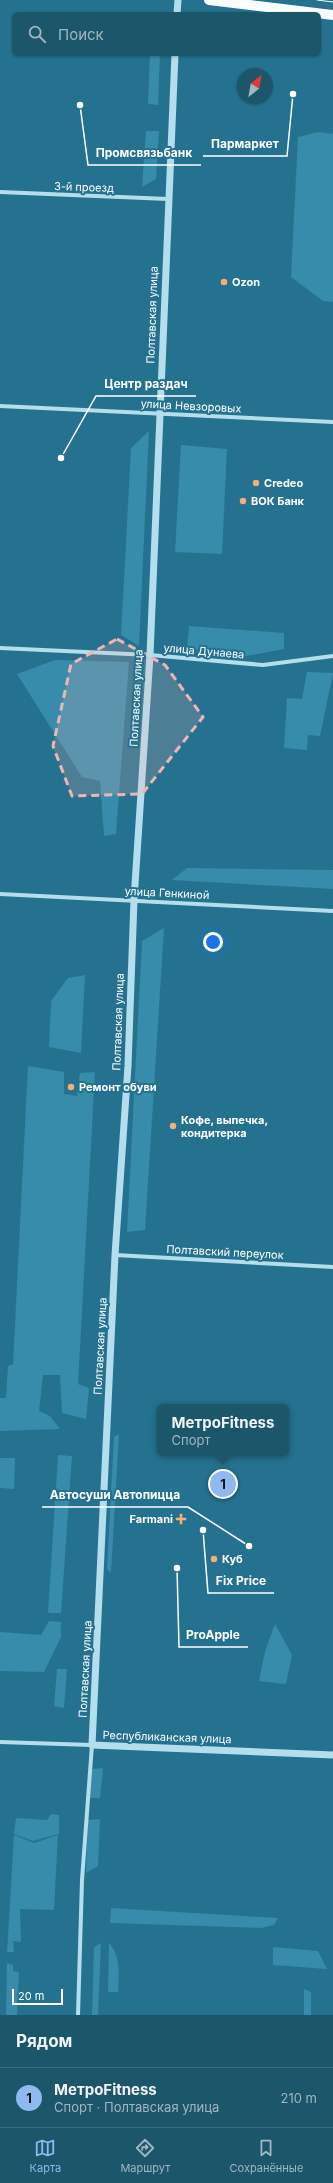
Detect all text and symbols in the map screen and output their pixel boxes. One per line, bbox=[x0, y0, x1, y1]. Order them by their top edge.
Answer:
search box bbox=[12, 12, 321, 56]
icon: search bbox=[26, 23, 48, 45]
text: Поиск bbox=[58, 25, 104, 44]
north arrow bbox=[237, 68, 273, 104]
callout: Пармаркет bbox=[203, 132, 287, 156]
text: Пармаркет bbox=[211, 136, 279, 151]
callout: Промсвязьбанк bbox=[88, 141, 201, 165]
text: Промсвязьбанк bbox=[96, 145, 192, 160]
street label: 3-й проезд bbox=[54, 179, 114, 195]
street label: Полтавская улица bbox=[143, 266, 161, 364]
place label: Ozon bbox=[232, 275, 260, 289]
marker: Ozon bbox=[219, 277, 229, 287]
callout: Центр раздач bbox=[96, 372, 196, 396]
text: Центр раздач bbox=[104, 376, 188, 391]
street label: улица Невзоровых bbox=[140, 396, 242, 416]
place label: Credeo bbox=[264, 476, 303, 490]
marker: Credeo bbox=[251, 478, 261, 488]
place label: ВОК Банк bbox=[251, 494, 305, 508]
marker: ВОК Банк bbox=[238, 496, 248, 506]
street label: улица Дунаева bbox=[163, 640, 245, 662]
street label: Полтавская улица bbox=[126, 649, 146, 747]
street label: улица Генкиной bbox=[124, 884, 210, 902]
your location bbox=[203, 932, 223, 952]
street label: Полтавская улица bbox=[109, 973, 127, 1071]
place label: Ремонт обуви bbox=[79, 1080, 157, 1094]
marker: Ремонт обуви bbox=[66, 1082, 76, 1092]
place label: Кофе, выпечка, кондитерка bbox=[181, 1113, 268, 1140]
marker: Кофе, выпечка, кондитерка bbox=[168, 1121, 178, 1131]
street label: Полтавский переулок bbox=[166, 1242, 284, 1262]
street label: Полтавская улица bbox=[90, 1297, 110, 1395]
popup bbox=[157, 1404, 289, 1456]
text: МетроFitness bbox=[172, 1413, 274, 1432]
text: Спорт bbox=[172, 1432, 211, 1448]
pin: 1 bbox=[210, 1469, 236, 1499]
callout: Автосуши Автопицца bbox=[42, 1483, 188, 1507]
text: Автосуши Автопицца bbox=[50, 1487, 180, 1502]
place label: Farmani bbox=[130, 1512, 173, 1526]
marker: Farmani bbox=[176, 1514, 186, 1524]
place label: Куб bbox=[222, 1552, 243, 1566]
marker: Куб bbox=[209, 1554, 219, 1564]
callout: Fix Price bbox=[208, 1569, 274, 1593]
text: Fix Price bbox=[216, 1573, 266, 1588]
street label: Полтавская улица bbox=[75, 1620, 95, 1718]
callout: ProApple bbox=[179, 1623, 248, 1647]
text: ProApple bbox=[186, 1627, 240, 1642]
street label: Республиканская улица bbox=[102, 1728, 232, 1746]
scale bar bbox=[12, 1987, 63, 2006]
text: 20 m bbox=[18, 1989, 44, 2003]
text: Рядом bbox=[16, 2031, 72, 2051]
text: МетроFitness bbox=[54, 2080, 157, 2099]
text: 1 bbox=[26, 2090, 32, 2106]
text: 210 m bbox=[281, 2090, 317, 2106]
text: Спорт · Полтавская улица bbox=[54, 2099, 219, 2115]
tab: Карта bbox=[30, 2137, 61, 2175]
tab: Маршрут bbox=[120, 2137, 170, 2175]
tab: Сохранённые bbox=[230, 2137, 303, 2175]

